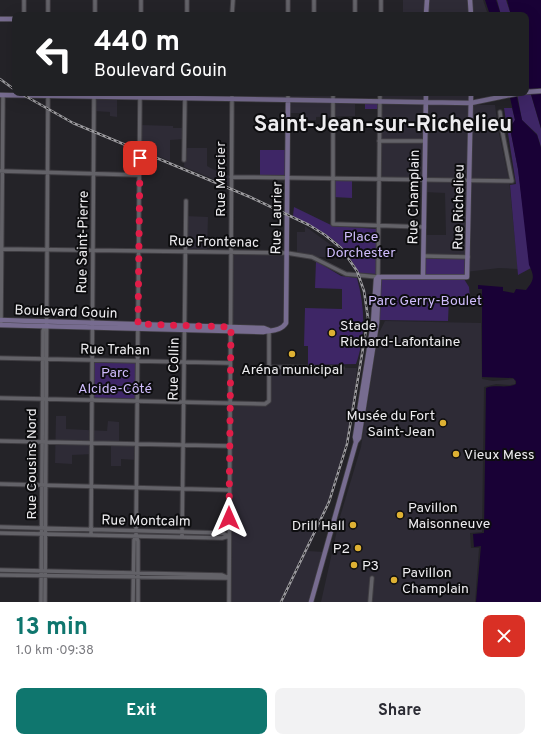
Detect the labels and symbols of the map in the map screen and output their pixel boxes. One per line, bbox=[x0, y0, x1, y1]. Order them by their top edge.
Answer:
district label: Saint-Jean-sur-Richelieu bbox=[254, 112, 512, 139]
pin bbox=[123, 141, 157, 175]
street label: Rue Mercier bbox=[213, 141, 230, 217]
street label: Rue Champlain bbox=[405, 150, 424, 245]
street label: Rue Richelieu bbox=[450, 164, 469, 250]
street label: Rue Laurier bbox=[268, 181, 287, 255]
street label: Rue Saint-Pierre bbox=[74, 190, 93, 294]
park label: Place Dorchester bbox=[326, 229, 396, 262]
street label: Rue Frontenac bbox=[169, 233, 259, 252]
park label: Parc Gerry-Boulet bbox=[368, 293, 482, 310]
street label: Boulevard Gouin bbox=[14, 302, 118, 323]
place label: Stade Richard-Lafontaine bbox=[340, 318, 460, 351]
marker: Stade Richard-Lafontaine bbox=[327, 328, 337, 338]
street label: Rue Collin bbox=[165, 337, 184, 401]
street label: Rue Trahan bbox=[80, 341, 150, 360]
marker: Aréna municipal bbox=[287, 349, 297, 359]
place label: Aréna municipal bbox=[241, 362, 343, 379]
park label: Parc Alcide-Côté bbox=[78, 365, 152, 398]
street label: Rue Cousins Nord bbox=[24, 408, 41, 520]
place label: Musée du Fort Saint-Jean bbox=[347, 408, 435, 441]
marker: Musée du Fort Saint-Jean bbox=[438, 418, 448, 428]
place label: Vieux Mess bbox=[464, 447, 535, 464]
marker: Vieux Mess bbox=[451, 449, 461, 459]
position arrow bbox=[208, 497, 250, 539]
place label: Pavillon Maisonneuve bbox=[408, 500, 490, 533]
marker: Pavillon Maisonneuve bbox=[395, 510, 405, 520]
street label: Rue Montcalm bbox=[101, 512, 191, 531]
place label: Drill Hall bbox=[292, 518, 345, 535]
marker: Drill Hall bbox=[348, 520, 358, 530]
place label: P2 bbox=[333, 541, 350, 558]
marker: P2 bbox=[353, 543, 363, 553]
place label: P3 bbox=[362, 558, 379, 575]
marker: P3 bbox=[349, 560, 359, 570]
place label: Pavillon Champlain bbox=[402, 565, 469, 598]
marker: Pavillon Champlain bbox=[389, 575, 399, 585]

